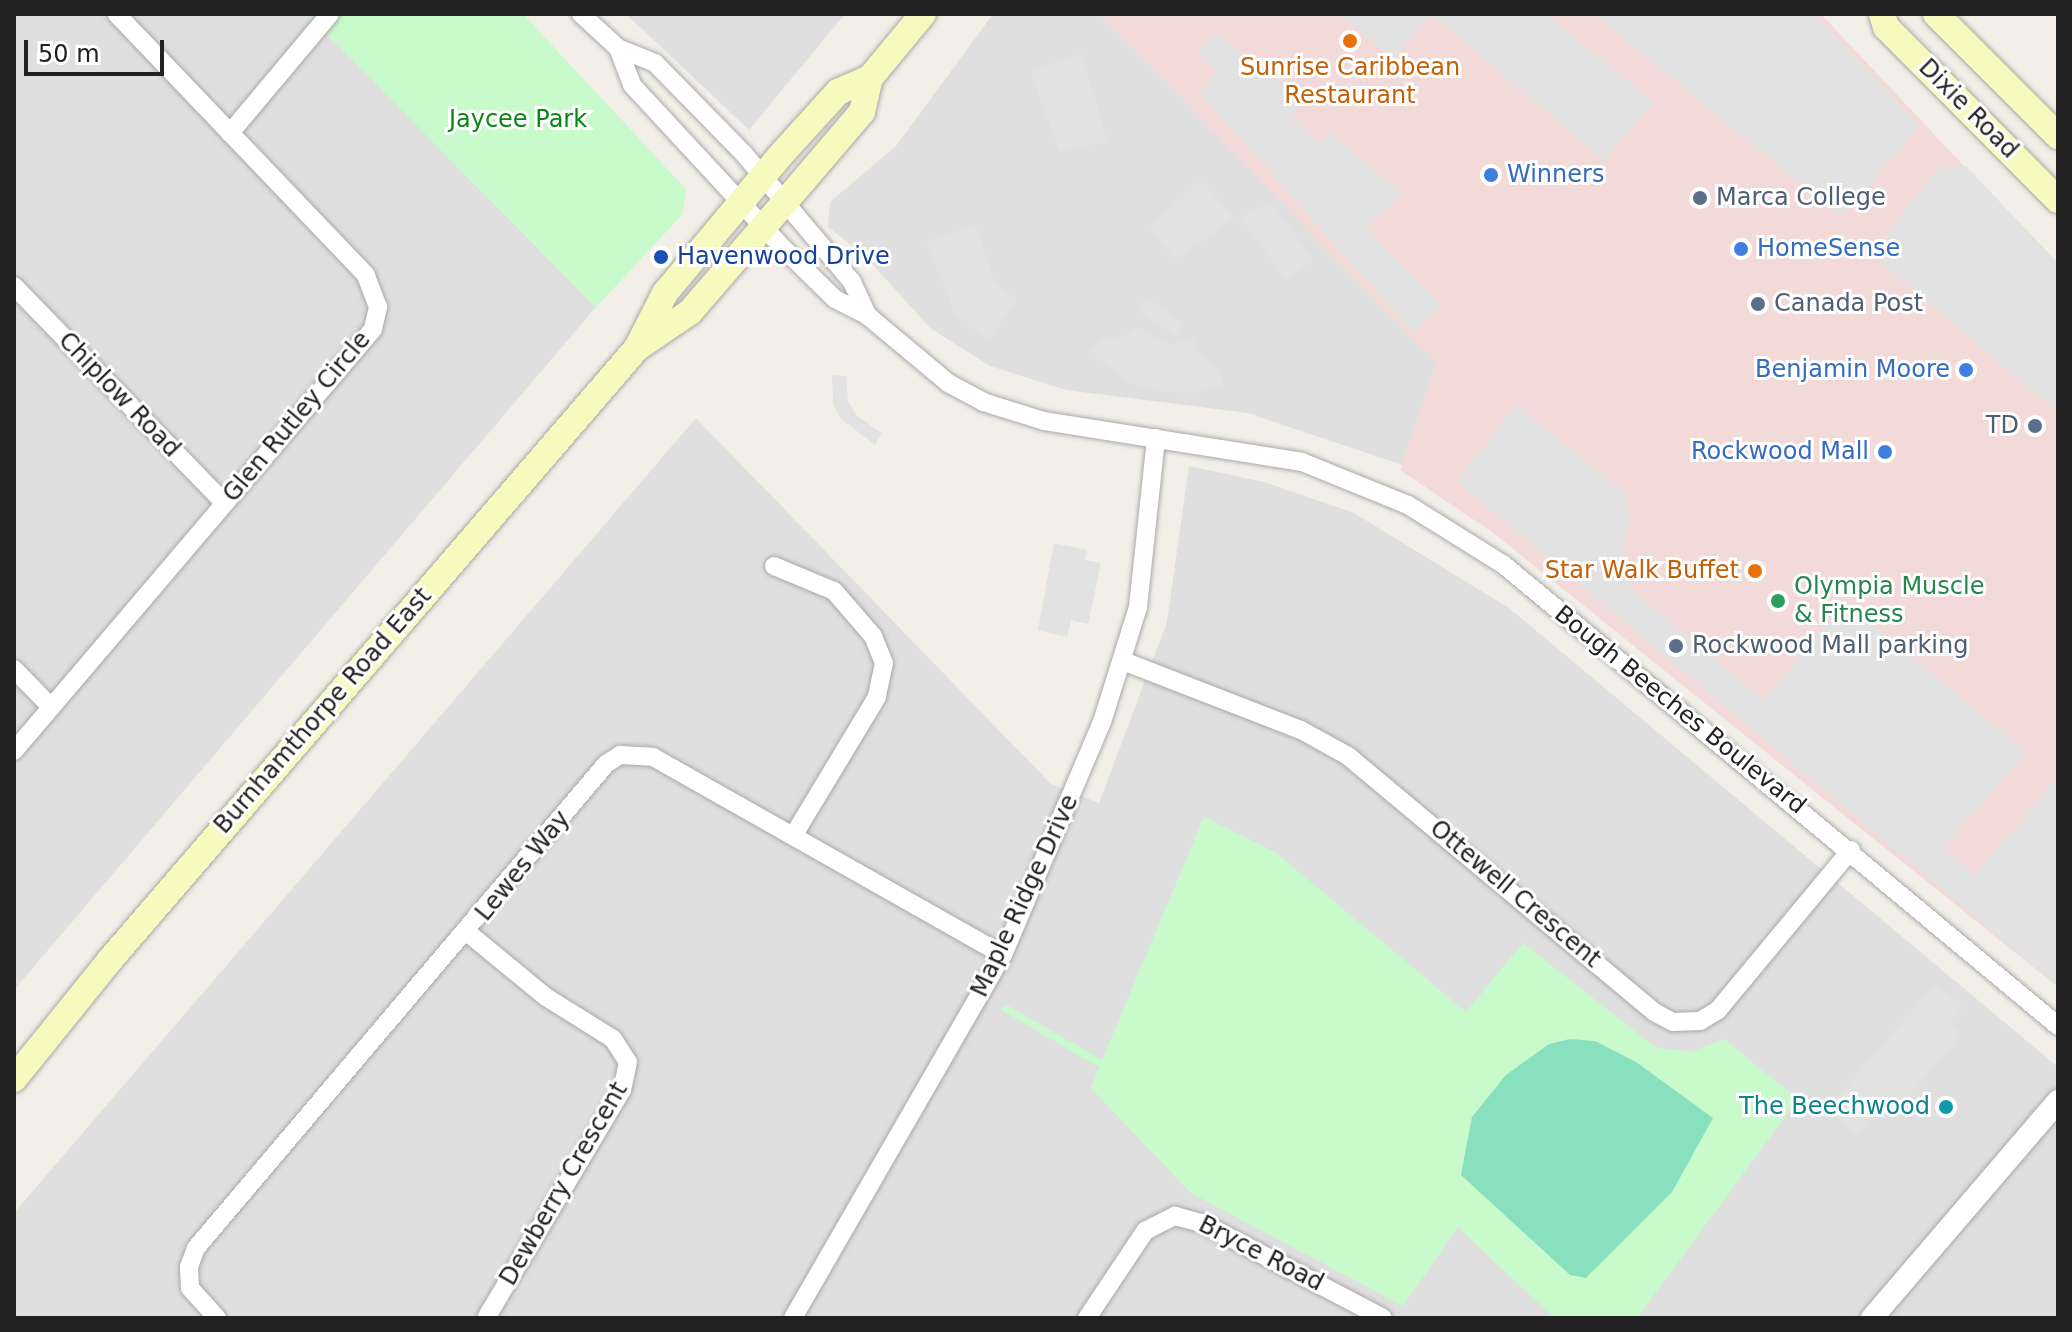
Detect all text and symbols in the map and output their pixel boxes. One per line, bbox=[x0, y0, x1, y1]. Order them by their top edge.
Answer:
scale bar bbox=[28, 24, 168, 74]
marker: Sunrise Caribbean Restaurant bbox=[1341, 32, 1359, 50]
text: 50 m bbox=[38, 40, 100, 68]
street label: Dixie Road bbox=[1912, 53, 2024, 165]
place label: Sunrise Caribbean Restaurant bbox=[1240, 54, 1460, 110]
park label: Jaycee Park bbox=[449, 106, 587, 134]
place label: Winners bbox=[1507, 161, 1604, 189]
marker: Winners bbox=[1482, 166, 1500, 184]
place label: Marca College bbox=[1716, 184, 1886, 212]
marker: Marca College bbox=[1691, 189, 1709, 207]
place label: HomeSense bbox=[1757, 235, 1900, 263]
marker: HomeSense bbox=[1732, 240, 1750, 258]
place label: Havenwood Drive bbox=[677, 243, 890, 271]
marker: Havenwood Drive bbox=[652, 248, 670, 266]
place label: Canada Post bbox=[1774, 290, 1923, 318]
marker: Canada Post bbox=[1749, 295, 1767, 313]
street label: Chiplow Road bbox=[52, 326, 186, 464]
street label: Glen Rutley Circle bbox=[217, 326, 377, 508]
place label: Benjamin Moore bbox=[1755, 356, 1950, 384]
marker: Benjamin Moore bbox=[1957, 361, 1975, 379]
place label: TD bbox=[1986, 412, 2019, 440]
marker: TD bbox=[2026, 417, 2044, 435]
place label: Rockwood Mall bbox=[1691, 438, 1869, 466]
marker: Rockwood Mall bbox=[1876, 443, 1894, 461]
place label: Star Walk Buffet bbox=[1545, 557, 1739, 585]
marker: Star Walk Buffet bbox=[1746, 562, 1764, 580]
place label: Olympia Muscle & Fitness bbox=[1794, 573, 1984, 629]
street label: Burnhamthorpe Road East bbox=[208, 582, 438, 840]
marker: Olympia Muscle & Fitness bbox=[1769, 592, 1787, 610]
street label: Bough Beeches Boulevard bbox=[1548, 600, 1812, 820]
place label: Rockwood Mall parking bbox=[1692, 632, 1968, 660]
marker: Rockwood Mall parking bbox=[1667, 637, 1685, 655]
street label: Maple Ridge Drive bbox=[965, 790, 1085, 1002]
street label: Lewes Way bbox=[470, 805, 576, 927]
street label: Ottewell Crescent bbox=[1424, 814, 1606, 974]
street label: Dewberry Crescent bbox=[494, 1077, 634, 1291]
place label: The Beechwood bbox=[1739, 1093, 1930, 1121]
marker: The Beechwood bbox=[1937, 1098, 1955, 1116]
street label: Bryce Road bbox=[1194, 1210, 1328, 1298]

